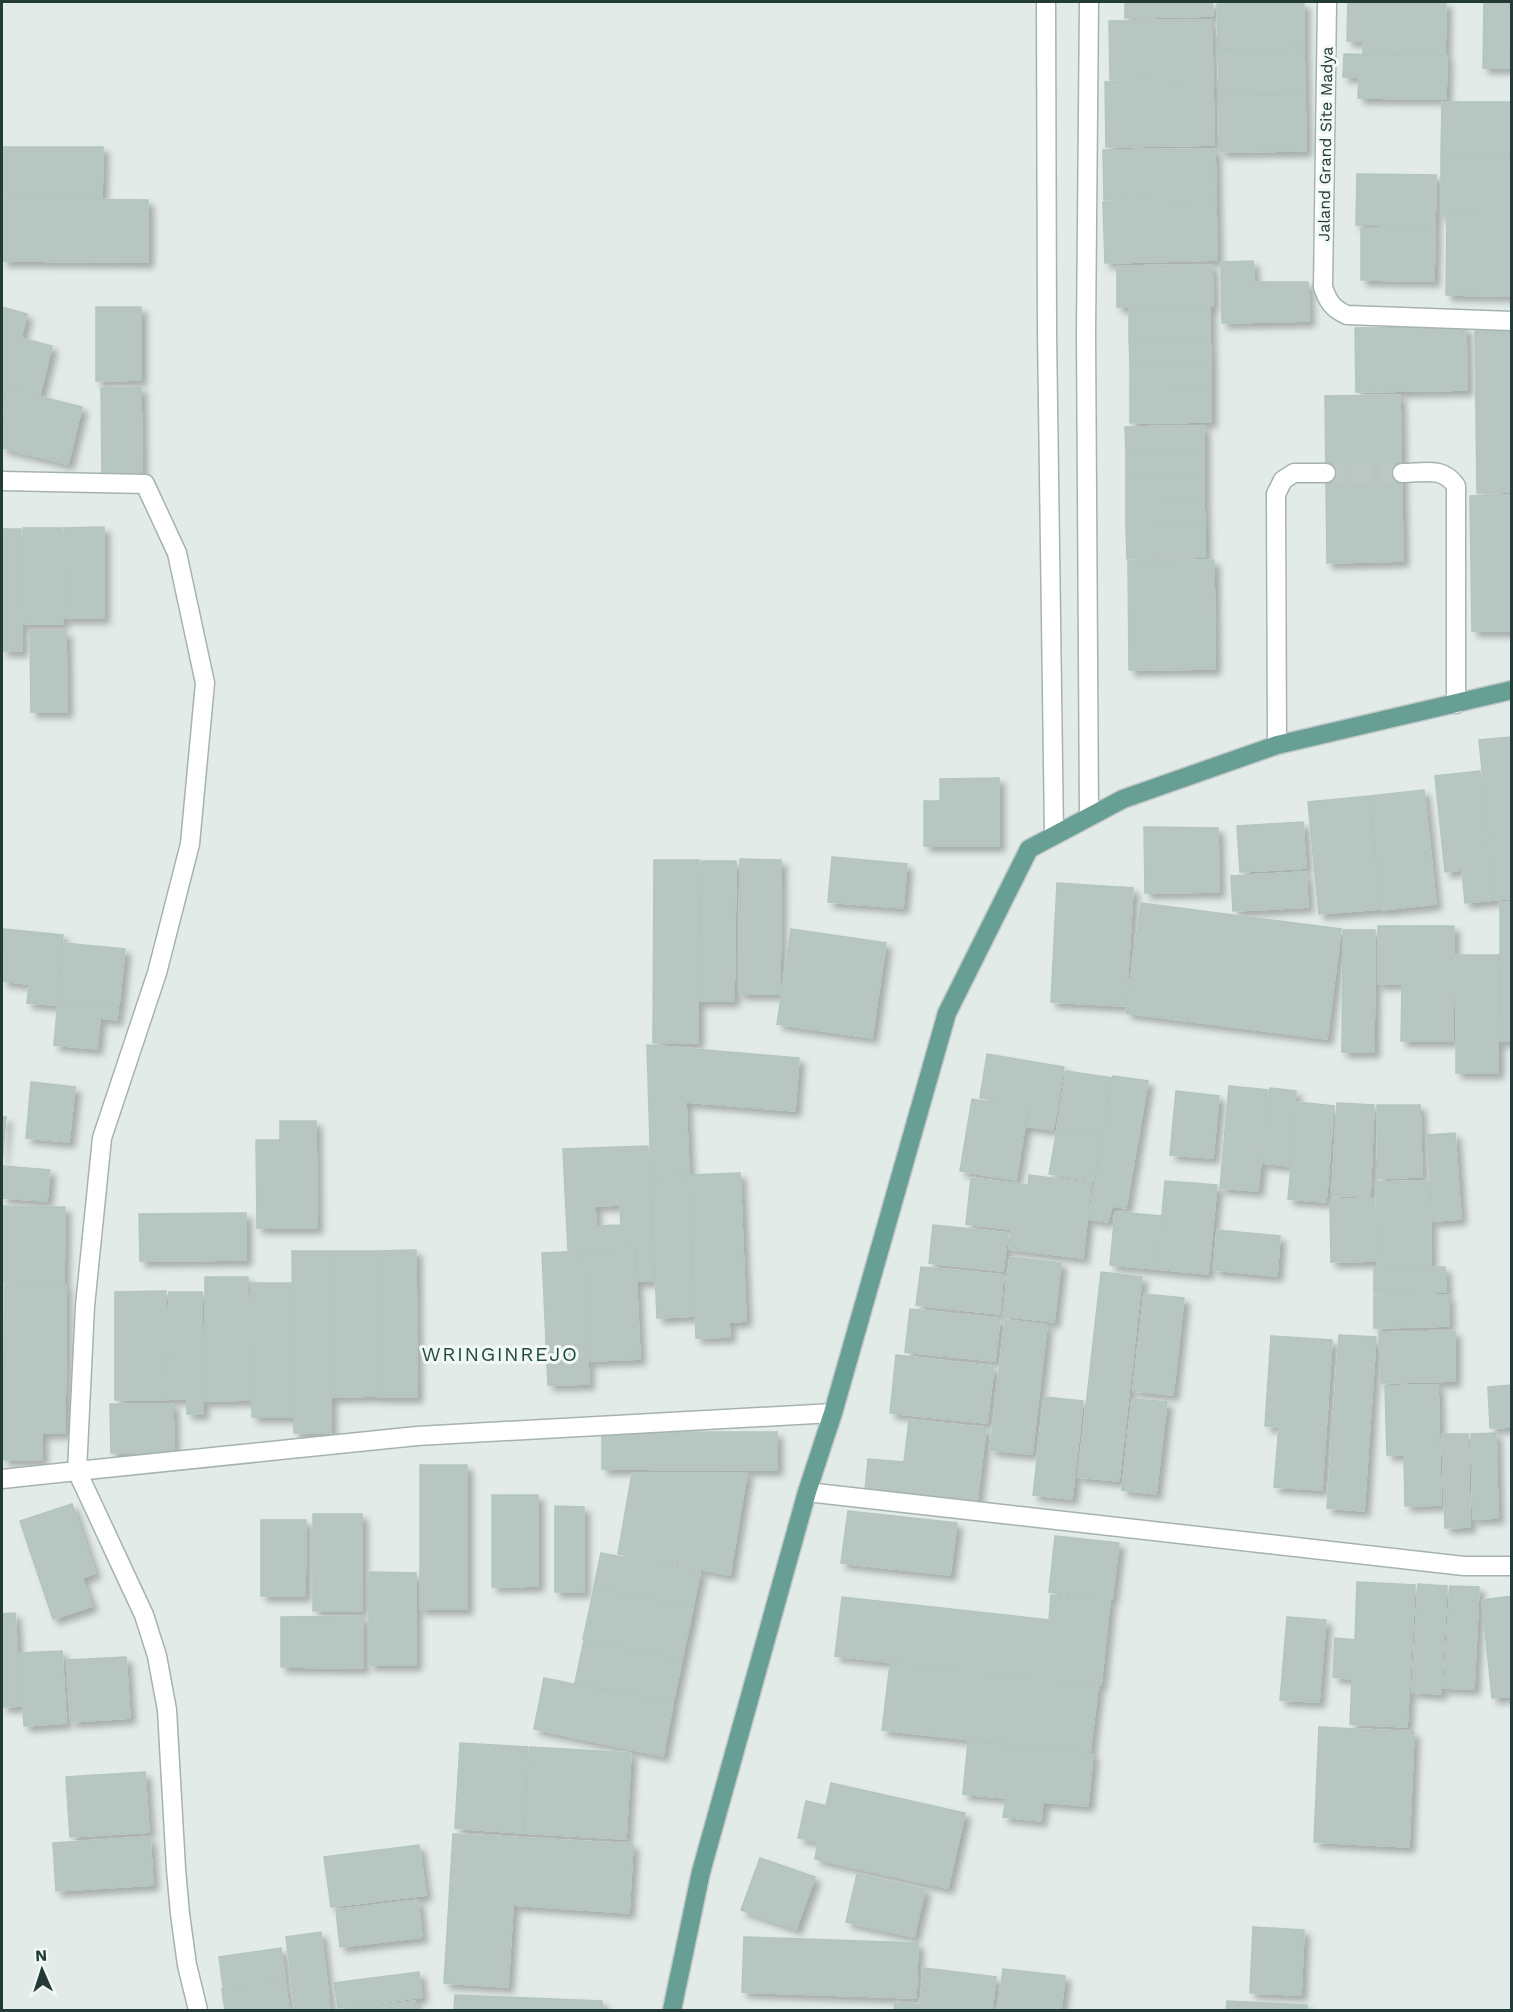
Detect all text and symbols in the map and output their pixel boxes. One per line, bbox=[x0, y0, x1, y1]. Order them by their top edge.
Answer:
street label: Jaland Grand Site Madya bbox=[1314, 46, 1337, 242]
district label: WRINGINREJO bbox=[422, 1342, 578, 1366]
north arrow bbox=[12, 1940, 72, 2000]
text: N bbox=[35, 1946, 48, 1965]

